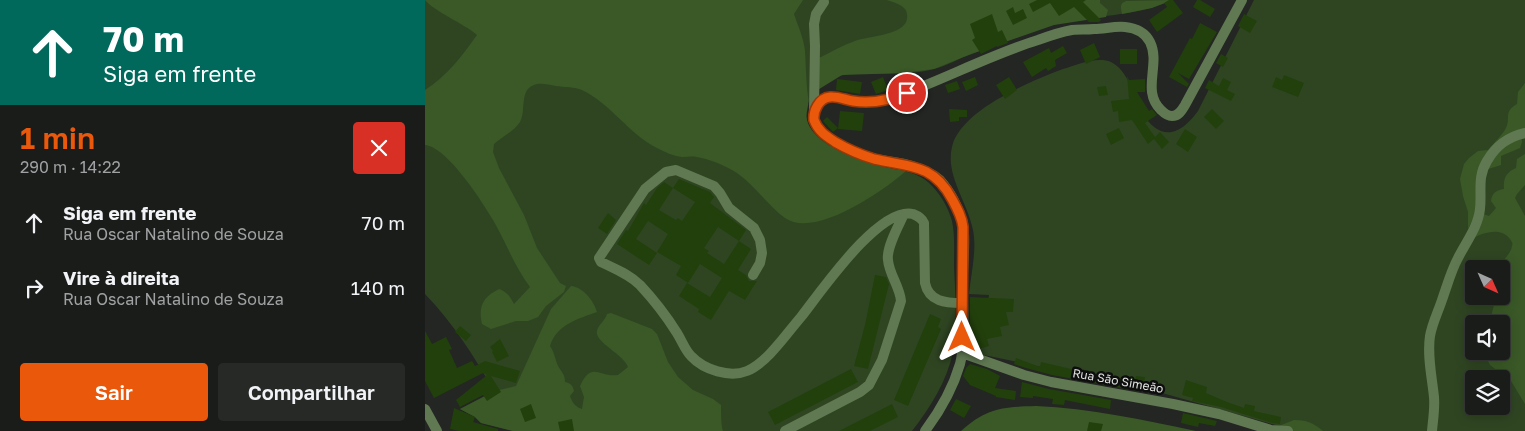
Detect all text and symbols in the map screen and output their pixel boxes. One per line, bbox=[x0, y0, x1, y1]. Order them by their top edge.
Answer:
text: 70 m bbox=[103, 18, 184, 60]
icon: ahead bbox=[20, 20, 85, 85]
text: Siga em frente bbox=[103, 60, 256, 87]
pin bbox=[886, 72, 928, 114]
icon: arrive bbox=[893, 79, 921, 107]
text: 1 min bbox=[20, 120, 95, 156]
button: close bbox=[353, 122, 405, 174]
text: 290 m · 14:22 bbox=[20, 157, 121, 177]
text: Siga em frente bbox=[63, 201, 197, 224]
icon: ahead bbox=[20, 209, 48, 237]
text: 70 m bbox=[362, 211, 405, 234]
text: Rua Oscar Natalino de Souza bbox=[63, 224, 284, 244]
north arrow bbox=[1465, 260, 1510, 305]
map controls bbox=[1465, 260, 1510, 415]
text: Vire à direita bbox=[63, 266, 180, 289]
icon: right bbox=[20, 274, 48, 302]
text: 140 m bbox=[351, 276, 405, 299]
text: Rua Oscar Natalino de Souza bbox=[63, 289, 284, 309]
position arrow bbox=[935, 310, 987, 362]
button: sound bbox=[1465, 315, 1510, 360]
button: Sair bbox=[20, 363, 208, 421]
button: Compartilhar bbox=[218, 363, 405, 421]
street label: Rua São Simeão bbox=[1071, 365, 1165, 396]
button: layers bbox=[1465, 370, 1510, 415]

